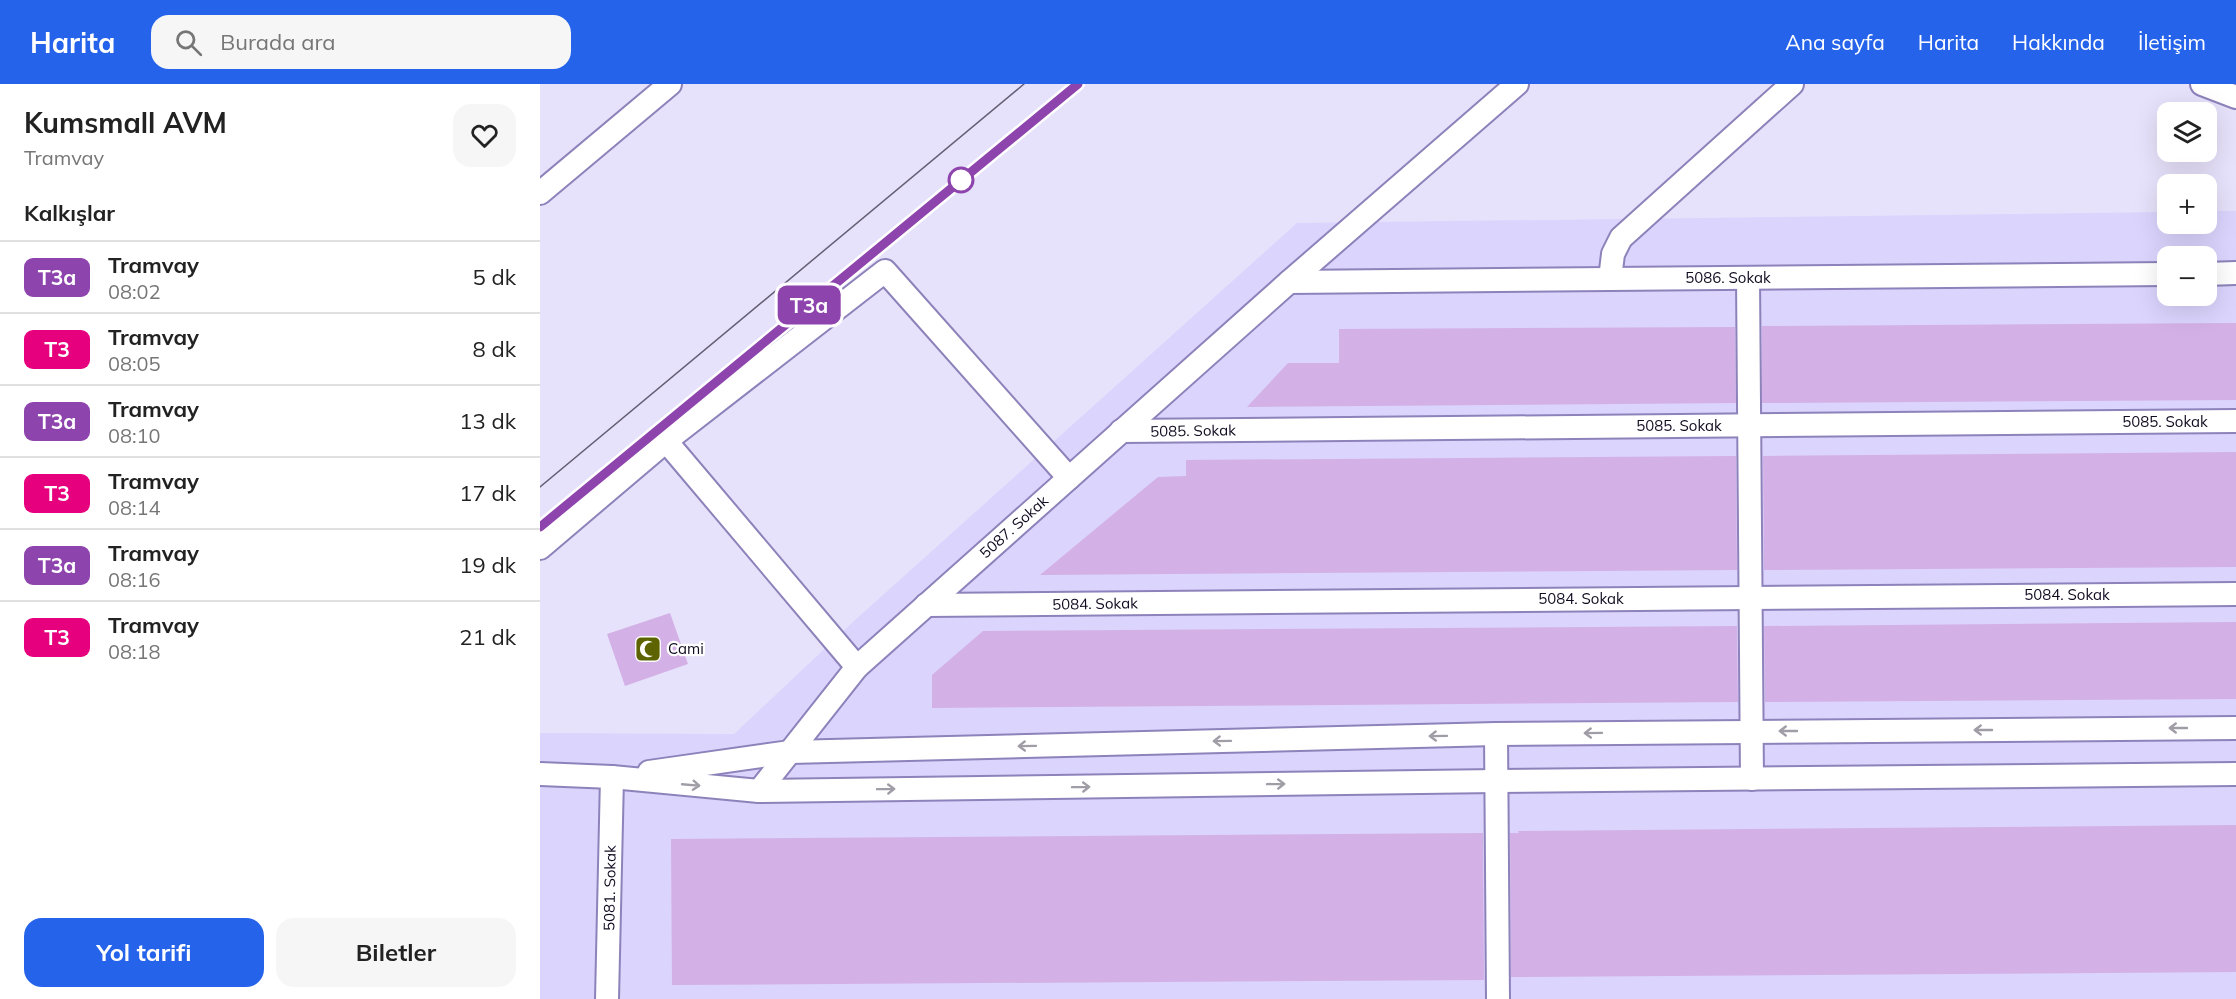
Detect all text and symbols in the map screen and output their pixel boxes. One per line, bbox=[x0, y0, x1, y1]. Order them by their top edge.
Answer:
search box bbox=[151, 15, 571, 69]
text: Harita bbox=[30, 25, 115, 60]
icon: search bbox=[172, 26, 205, 59]
text: Burada ara bbox=[220, 28, 335, 56]
text: Ana sayfa bbox=[1785, 29, 1885, 55]
text: Harita bbox=[1918, 29, 1979, 55]
text: Hakkında bbox=[2012, 29, 2105, 55]
text: İletişim bbox=[2138, 29, 2206, 55]
map controls bbox=[2157, 102, 2217, 306]
button: layers bbox=[2157, 102, 2217, 162]
button: heart bbox=[453, 104, 516, 167]
text: Kumsmall AVM bbox=[24, 105, 227, 140]
text: Tramvay bbox=[24, 145, 104, 170]
unlabelled marker bbox=[948, 167, 974, 193]
button: + bbox=[2157, 174, 2217, 234]
text: Kalkışlar bbox=[24, 199, 115, 227]
button: − bbox=[2157, 246, 2217, 306]
text: Tramvay bbox=[108, 251, 199, 279]
text: 5 dk bbox=[473, 263, 516, 291]
text: T3a bbox=[38, 264, 76, 290]
street label: 5086. Sokak bbox=[1685, 268, 1771, 287]
text: 08:02 bbox=[108, 279, 161, 304]
line badge: T3a bbox=[774, 286, 844, 324]
text: T3a bbox=[790, 292, 828, 318]
text: Tramvay bbox=[108, 323, 199, 351]
text: 8 dk bbox=[473, 335, 516, 363]
text: T3 bbox=[44, 336, 70, 362]
text: 08:05 bbox=[108, 351, 161, 376]
text: Tramvay bbox=[108, 395, 199, 423]
text: 13 dk bbox=[459, 407, 516, 435]
text: T3a bbox=[38, 408, 76, 434]
street label: 5085. Sokak bbox=[2122, 412, 2208, 431]
street label: 5085. Sokak bbox=[1636, 416, 1722, 435]
street label: 5085. Sokak bbox=[1150, 420, 1236, 441]
text: 08:10 bbox=[108, 423, 161, 448]
text: Tramvay bbox=[108, 467, 199, 495]
text: 17 dk bbox=[459, 479, 516, 507]
text: T3 bbox=[44, 480, 70, 506]
street label: 5087. Sokak bbox=[975, 491, 1052, 562]
text: 08:14 bbox=[108, 495, 161, 520]
text: Tramvay bbox=[108, 539, 199, 567]
text: 19 dk bbox=[459, 551, 516, 579]
text: T3a bbox=[38, 552, 76, 578]
text: 08:16 bbox=[108, 567, 161, 592]
street label: 5084. Sokak bbox=[2024, 585, 2110, 604]
street label: 5084. Sokak bbox=[1538, 589, 1624, 608]
street label: 5084. Sokak bbox=[1052, 593, 1138, 614]
text: Tramvay bbox=[108, 611, 199, 639]
text: 21 dk bbox=[459, 623, 516, 651]
text: T3 bbox=[44, 624, 70, 650]
mosque icon: Cami bbox=[633, 634, 663, 664]
text: 08:18 bbox=[108, 639, 161, 664]
place label: Cami bbox=[668, 639, 704, 658]
one-way arrow bbox=[2168, 722, 2188, 734]
one-way arrow bbox=[1973, 724, 1993, 736]
one-way arrow bbox=[1778, 725, 1798, 737]
one-way arrow bbox=[1583, 727, 1603, 739]
one-way arrow bbox=[1428, 730, 1448, 741]
one-way arrow bbox=[1212, 735, 1232, 747]
one-way arrow bbox=[1017, 740, 1037, 752]
one-way arrow bbox=[1265, 778, 1285, 790]
one-way arrow bbox=[680, 780, 700, 791]
one-way arrow bbox=[1070, 781, 1090, 792]
one-way arrow bbox=[875, 783, 895, 795]
street label: 5081. Sokak bbox=[599, 845, 620, 931]
button: Yol tarifi bbox=[24, 918, 264, 987]
button: Biletler bbox=[276, 918, 516, 987]

